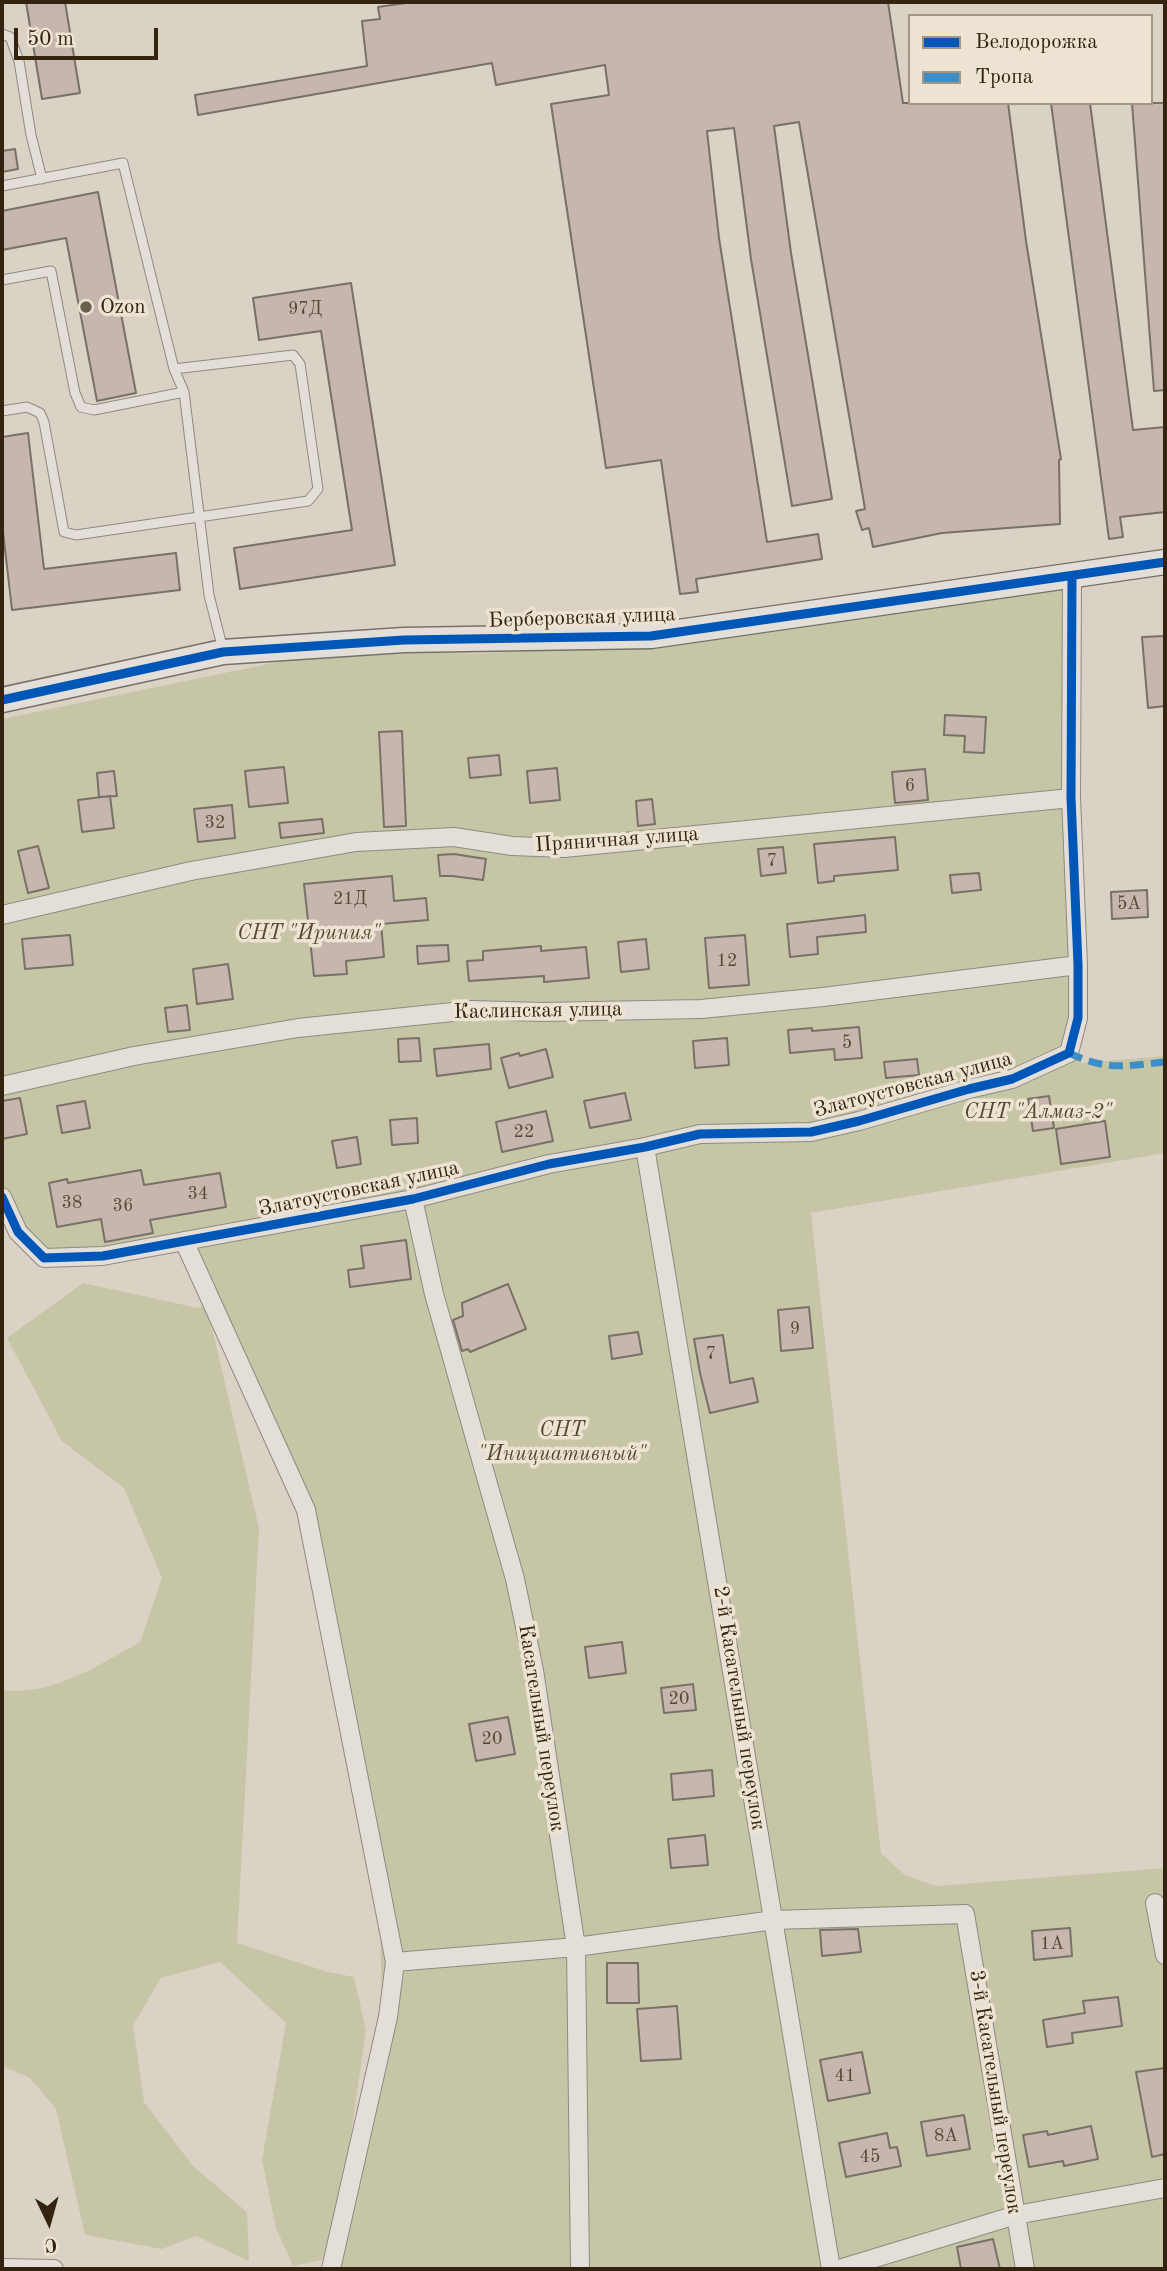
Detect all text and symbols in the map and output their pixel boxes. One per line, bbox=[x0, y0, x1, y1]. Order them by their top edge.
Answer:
scale bar bbox=[18, 14, 161, 58]
legend bbox=[908, 14, 1153, 105]
text: 50 m bbox=[27, 29, 74, 50]
text: Велодорожка bbox=[975, 32, 1098, 53]
text: Тропа bbox=[975, 67, 1033, 88]
place label: Ozon bbox=[100, 294, 146, 320]
house number: 97Д bbox=[288, 298, 322, 320]
marker: Ozon bbox=[78, 299, 94, 315]
street label: Берберовская улица bbox=[488, 602, 676, 634]
house number: 6 bbox=[905, 775, 915, 797]
house number: 32 bbox=[205, 812, 225, 834]
street label: Пряничная улица bbox=[534, 822, 700, 858]
house number: 7 bbox=[767, 850, 777, 872]
house number: 21Д bbox=[333, 888, 367, 910]
house number: 5А bbox=[1117, 893, 1141, 915]
park label: СНТ "Ириния" bbox=[237, 920, 381, 946]
house number: 12 bbox=[717, 950, 737, 972]
street label: Каслинская улица bbox=[453, 997, 623, 1025]
house number: 5 bbox=[842, 1032, 852, 1054]
street label: Златоустовская улица bbox=[811, 1046, 1015, 1124]
park label: СНТ "Алмаз-2" bbox=[964, 1099, 1112, 1125]
house number: 22 bbox=[514, 1121, 534, 1143]
street label: Златоустовская улица bbox=[257, 1155, 461, 1223]
house number: 34 bbox=[188, 1183, 208, 1205]
house number: 38 bbox=[62, 1192, 82, 1214]
house number: 36 bbox=[113, 1195, 133, 1217]
house number: 9 bbox=[790, 1318, 800, 1340]
house number: 7 bbox=[706, 1343, 716, 1365]
park label: СНТ "Инициативный" bbox=[478, 1417, 646, 1467]
street label: 2-й Касательный переулок bbox=[707, 1584, 771, 1832]
street label: Касательный переулок bbox=[512, 1622, 570, 1834]
house number: 20 bbox=[669, 1688, 689, 1710]
house number: 20 bbox=[482, 1728, 502, 1750]
house number: 1А bbox=[1040, 1933, 1064, 1955]
street label: 3-й Касательный переулок bbox=[963, 1968, 1027, 2216]
house number: 41 bbox=[835, 2065, 855, 2087]
house number: 8А bbox=[934, 2125, 958, 2147]
house number: 45 bbox=[860, 2146, 880, 2168]
north arrow bbox=[14, 2187, 84, 2257]
text: С bbox=[44, 2233, 58, 2253]

